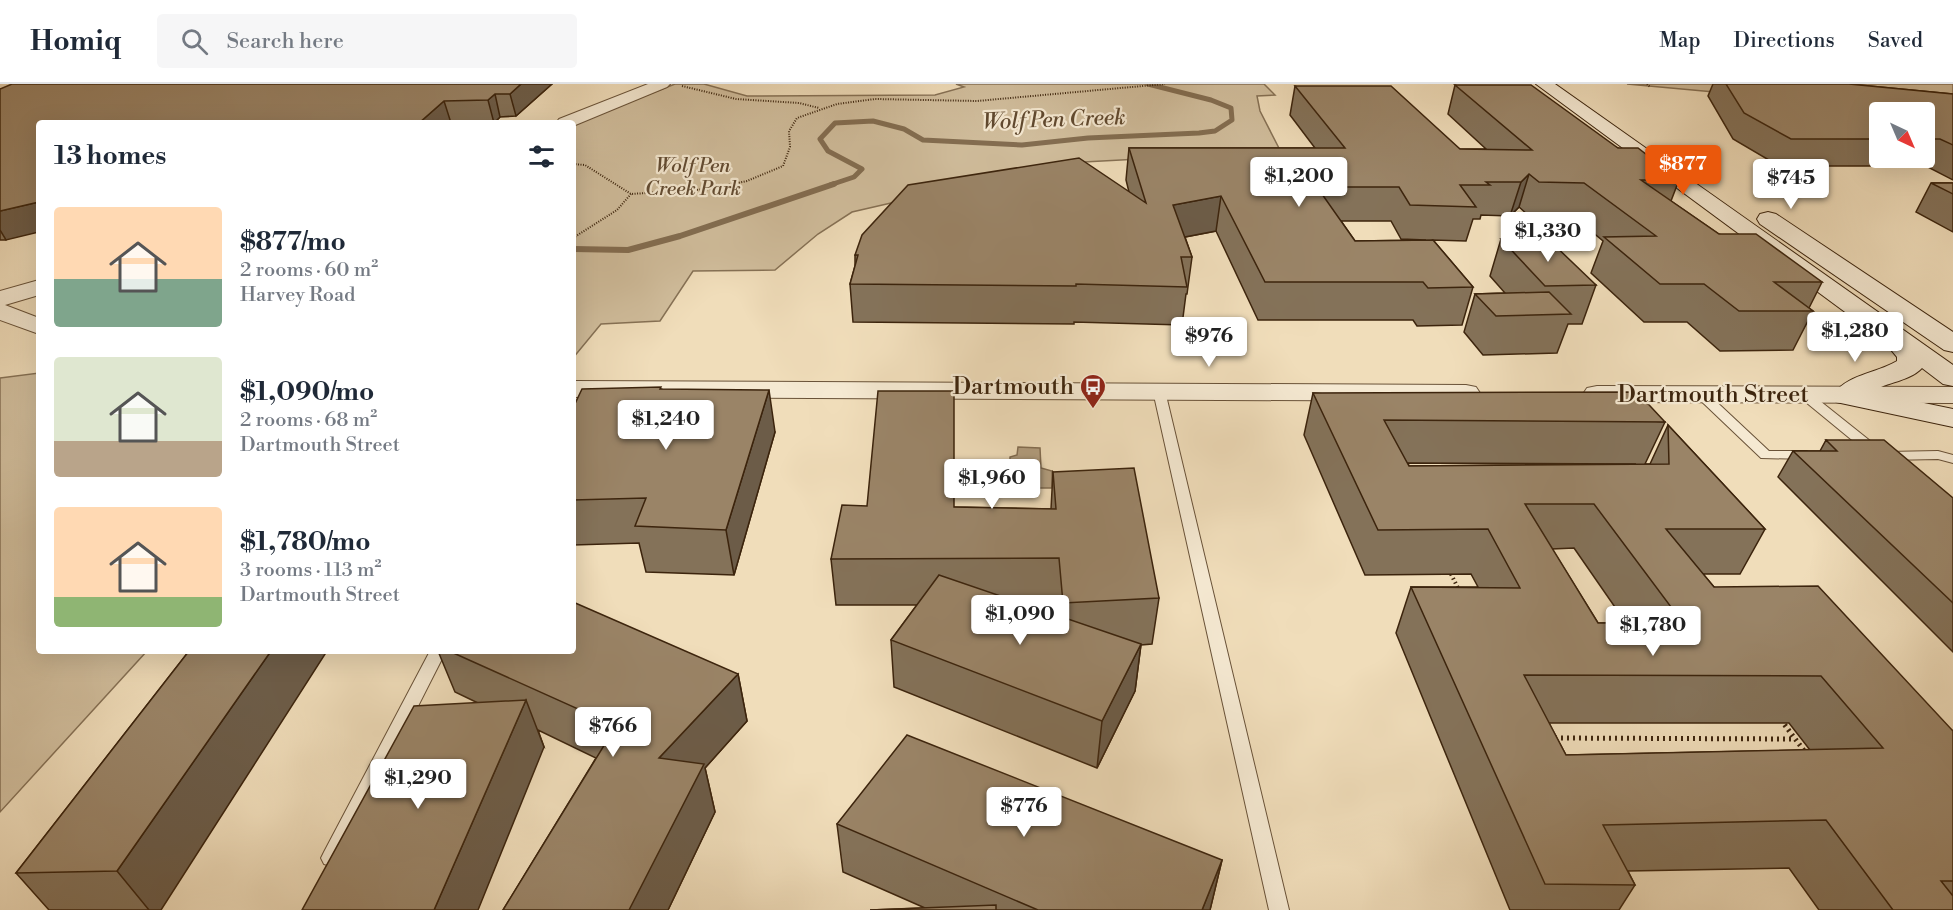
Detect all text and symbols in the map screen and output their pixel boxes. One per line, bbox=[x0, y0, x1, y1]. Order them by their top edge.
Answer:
search box bbox=[157, 14, 577, 68]
text: Homiq bbox=[30, 24, 121, 59]
icon: search bbox=[178, 25, 211, 58]
text: Search here bbox=[226, 28, 344, 55]
text: Map bbox=[1659, 28, 1701, 54]
text: Directions bbox=[1734, 28, 1835, 54]
text: Saved bbox=[1868, 28, 1923, 54]
north arrow bbox=[1869, 102, 1935, 168]
map controls bbox=[1869, 102, 1935, 168]
water label: Wolf Pen Creek bbox=[982, 104, 1126, 136]
text: 13 homes bbox=[54, 140, 166, 172]
icon: filters bbox=[525, 140, 558, 173]
pin: $877 bbox=[1647, 145, 1719, 196]
text: $877 bbox=[1659, 152, 1707, 177]
park label: Wolf Pen Creek Park bbox=[645, 154, 741, 202]
pin: $1,200 bbox=[1250, 157, 1348, 208]
pin: $745 bbox=[1755, 159, 1827, 210]
text: $1,200 bbox=[1264, 164, 1334, 189]
text: $745 bbox=[1767, 166, 1815, 191]
pin: $1,330 bbox=[1499, 212, 1597, 263]
text: $1,330 bbox=[1515, 219, 1581, 244]
text: $877/mo bbox=[240, 226, 346, 258]
icon: home bbox=[102, 231, 174, 303]
text: 2 rooms · 60 m² bbox=[240, 258, 378, 283]
text: Harvey Road bbox=[240, 283, 355, 308]
pin: $1,280 bbox=[1806, 312, 1904, 363]
pin: $976 bbox=[1173, 317, 1245, 368]
text: $1,280 bbox=[1821, 319, 1889, 344]
text: $976 bbox=[1185, 324, 1233, 349]
place label: Dartmouth bbox=[952, 372, 1074, 402]
bus stop icon: Dartmouth bbox=[1078, 372, 1108, 410]
text: $1,090/mo bbox=[240, 376, 374, 408]
street label: Dartmouth Street bbox=[1617, 380, 1809, 410]
icon: home bbox=[102, 381, 174, 453]
pin: $1,240 bbox=[617, 400, 715, 451]
text: $1,240 bbox=[632, 407, 700, 432]
text: 2 rooms · 68 m² bbox=[240, 408, 377, 433]
text: Dartmouth Street bbox=[240, 433, 400, 458]
pin: $1,960 bbox=[943, 459, 1041, 510]
text: $1,960 bbox=[958, 466, 1026, 491]
text: $1,780/mo bbox=[240, 526, 371, 558]
icon: home bbox=[102, 531, 174, 603]
text: 3 rooms · 113 m² bbox=[240, 558, 381, 583]
text: Dartmouth Street bbox=[240, 583, 400, 608]
pin: $1,090 bbox=[971, 595, 1069, 646]
text: $1,090 bbox=[985, 602, 1055, 627]
pin: $1,780 bbox=[1604, 606, 1702, 657]
text: $1,780 bbox=[1620, 613, 1686, 638]
pin: $766 bbox=[577, 707, 649, 758]
text: $766 bbox=[589, 714, 637, 739]
pin: $1,290 bbox=[369, 759, 467, 810]
text: $1,290 bbox=[384, 766, 452, 791]
pin: $776 bbox=[988, 787, 1060, 838]
text: $776 bbox=[1001, 794, 1047, 819]

